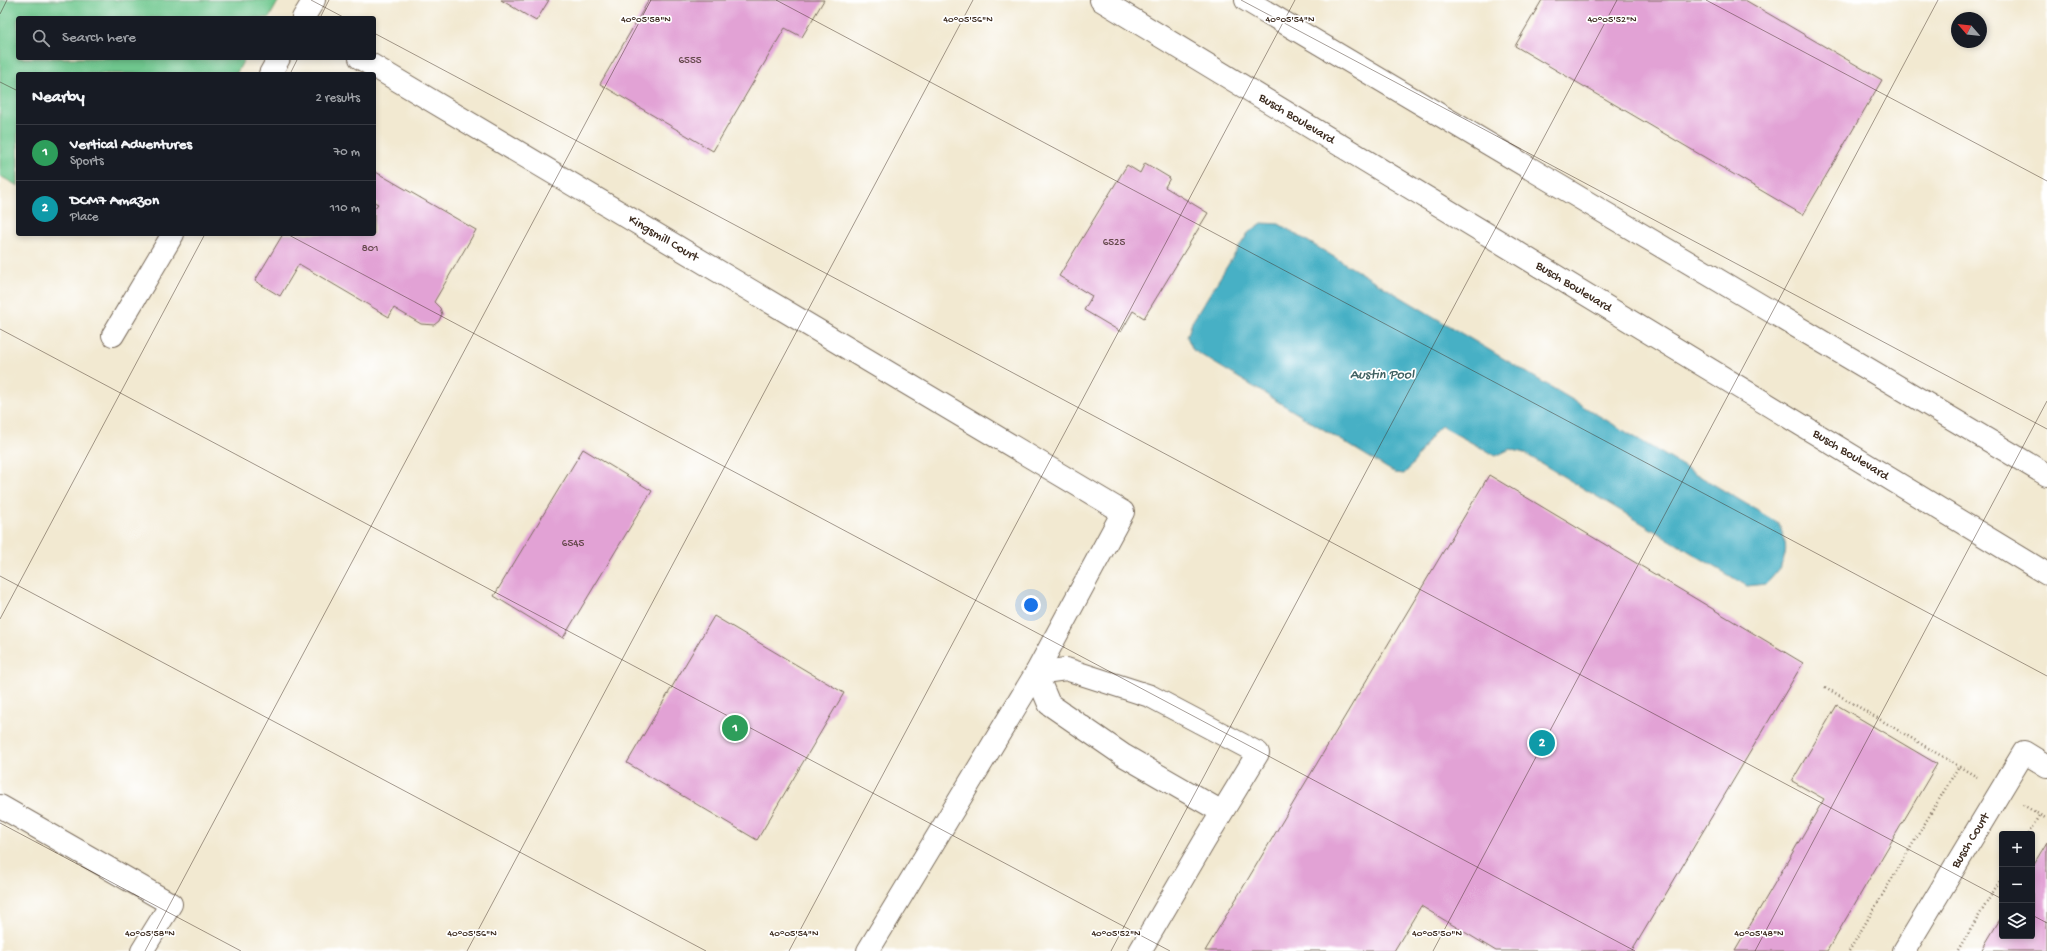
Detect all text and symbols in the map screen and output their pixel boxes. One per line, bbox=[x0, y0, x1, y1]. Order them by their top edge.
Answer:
north arrow bbox=[1951, 12, 1987, 48]
text: 40°05'58"N bbox=[621, 14, 671, 26]
text: 40°05'56"N bbox=[943, 14, 993, 26]
text: 40°05'54"N bbox=[1265, 14, 1315, 26]
text: 40°05'52"N bbox=[1587, 14, 1637, 26]
search box bbox=[16, 16, 376, 60]
icon: search bbox=[30, 27, 52, 49]
text: Search here bbox=[62, 29, 136, 47]
house number: 6555 bbox=[679, 55, 702, 67]
text: Nearby bbox=[32, 88, 85, 108]
street label: Busch Boulevard bbox=[1255, 89, 1339, 148]
text: 2 results bbox=[315, 91, 360, 106]
text: Vertical Adventures bbox=[70, 136, 192, 154]
text: 1 bbox=[42, 145, 48, 160]
text: 70 m bbox=[334, 145, 360, 160]
text: Sports bbox=[70, 154, 104, 169]
text: DCM7 Amazon bbox=[70, 192, 159, 210]
text: 2 bbox=[42, 201, 48, 216]
text: 110 m bbox=[330, 201, 360, 216]
text: Place bbox=[70, 210, 98, 225]
street label: Kingsmill Court bbox=[626, 212, 703, 266]
house number: 6525 bbox=[1103, 237, 1125, 249]
house number: 801 bbox=[362, 243, 378, 255]
street label: Busch Boulevard bbox=[1532, 258, 1616, 316]
water label: Austin Pool bbox=[1350, 367, 1415, 384]
street label: Busch Boulevard bbox=[1809, 426, 1893, 484]
house number: 6545 bbox=[562, 538, 584, 550]
your location bbox=[1021, 595, 1041, 615]
pin: 1 bbox=[722, 713, 748, 743]
pin: 2 bbox=[1529, 728, 1555, 758]
street label: Busch Court bbox=[1948, 809, 1994, 872]
map controls bbox=[1999, 831, 2035, 939]
button: + bbox=[1999, 831, 2035, 867]
button: − bbox=[1999, 867, 2035, 903]
button: layers bbox=[1999, 903, 2035, 939]
text: 40°05'58"N bbox=[125, 928, 175, 940]
text: 40°05'56"N bbox=[447, 928, 497, 940]
text: 40°05'54"N bbox=[769, 928, 819, 940]
text: 40°05'52"N bbox=[1091, 928, 1141, 940]
text: 40°05'50"N bbox=[1412, 928, 1462, 940]
text: 40°05'48"N bbox=[1734, 928, 1784, 940]

